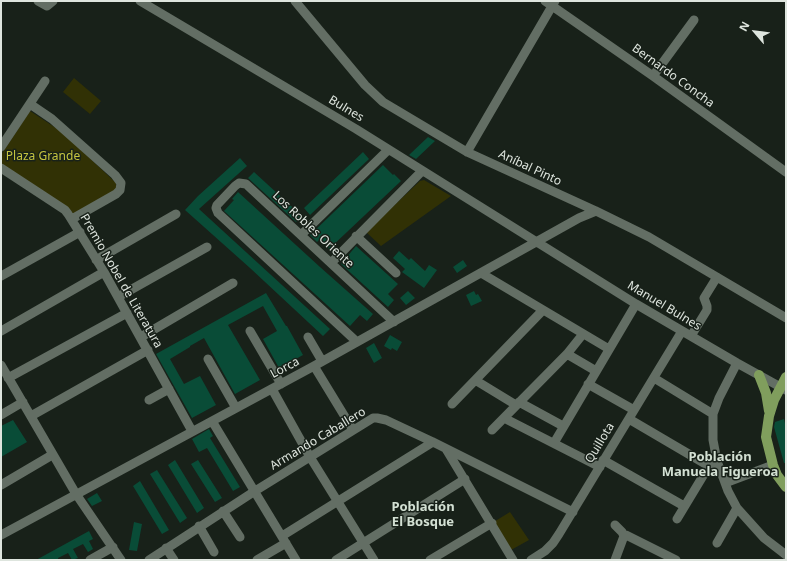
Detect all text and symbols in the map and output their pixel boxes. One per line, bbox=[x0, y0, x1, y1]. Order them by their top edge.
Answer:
north arrow bbox=[735, 12, 775, 52]
text: N bbox=[735, 19, 753, 34]
street label: Bernardo Concha bbox=[629, 41, 717, 111]
street label: Bulnes bbox=[326, 93, 366, 125]
street label: Aníbal Pinto bbox=[496, 147, 564, 189]
park label: Plaza Grande bbox=[6, 150, 80, 164]
street label: Los Robles Oriente bbox=[269, 189, 357, 271]
street label: Premio Nobel de Literatura bbox=[77, 211, 165, 351]
street label: Manuel Bulnes bbox=[624, 278, 704, 334]
street label: Lorca bbox=[268, 354, 302, 382]
street label: Armando Caballero bbox=[268, 405, 368, 473]
street label: Quillota bbox=[582, 420, 618, 466]
district label: Población Manuela Figueroa bbox=[662, 449, 778, 480]
district label: Población El Bosque bbox=[391, 499, 455, 530]

